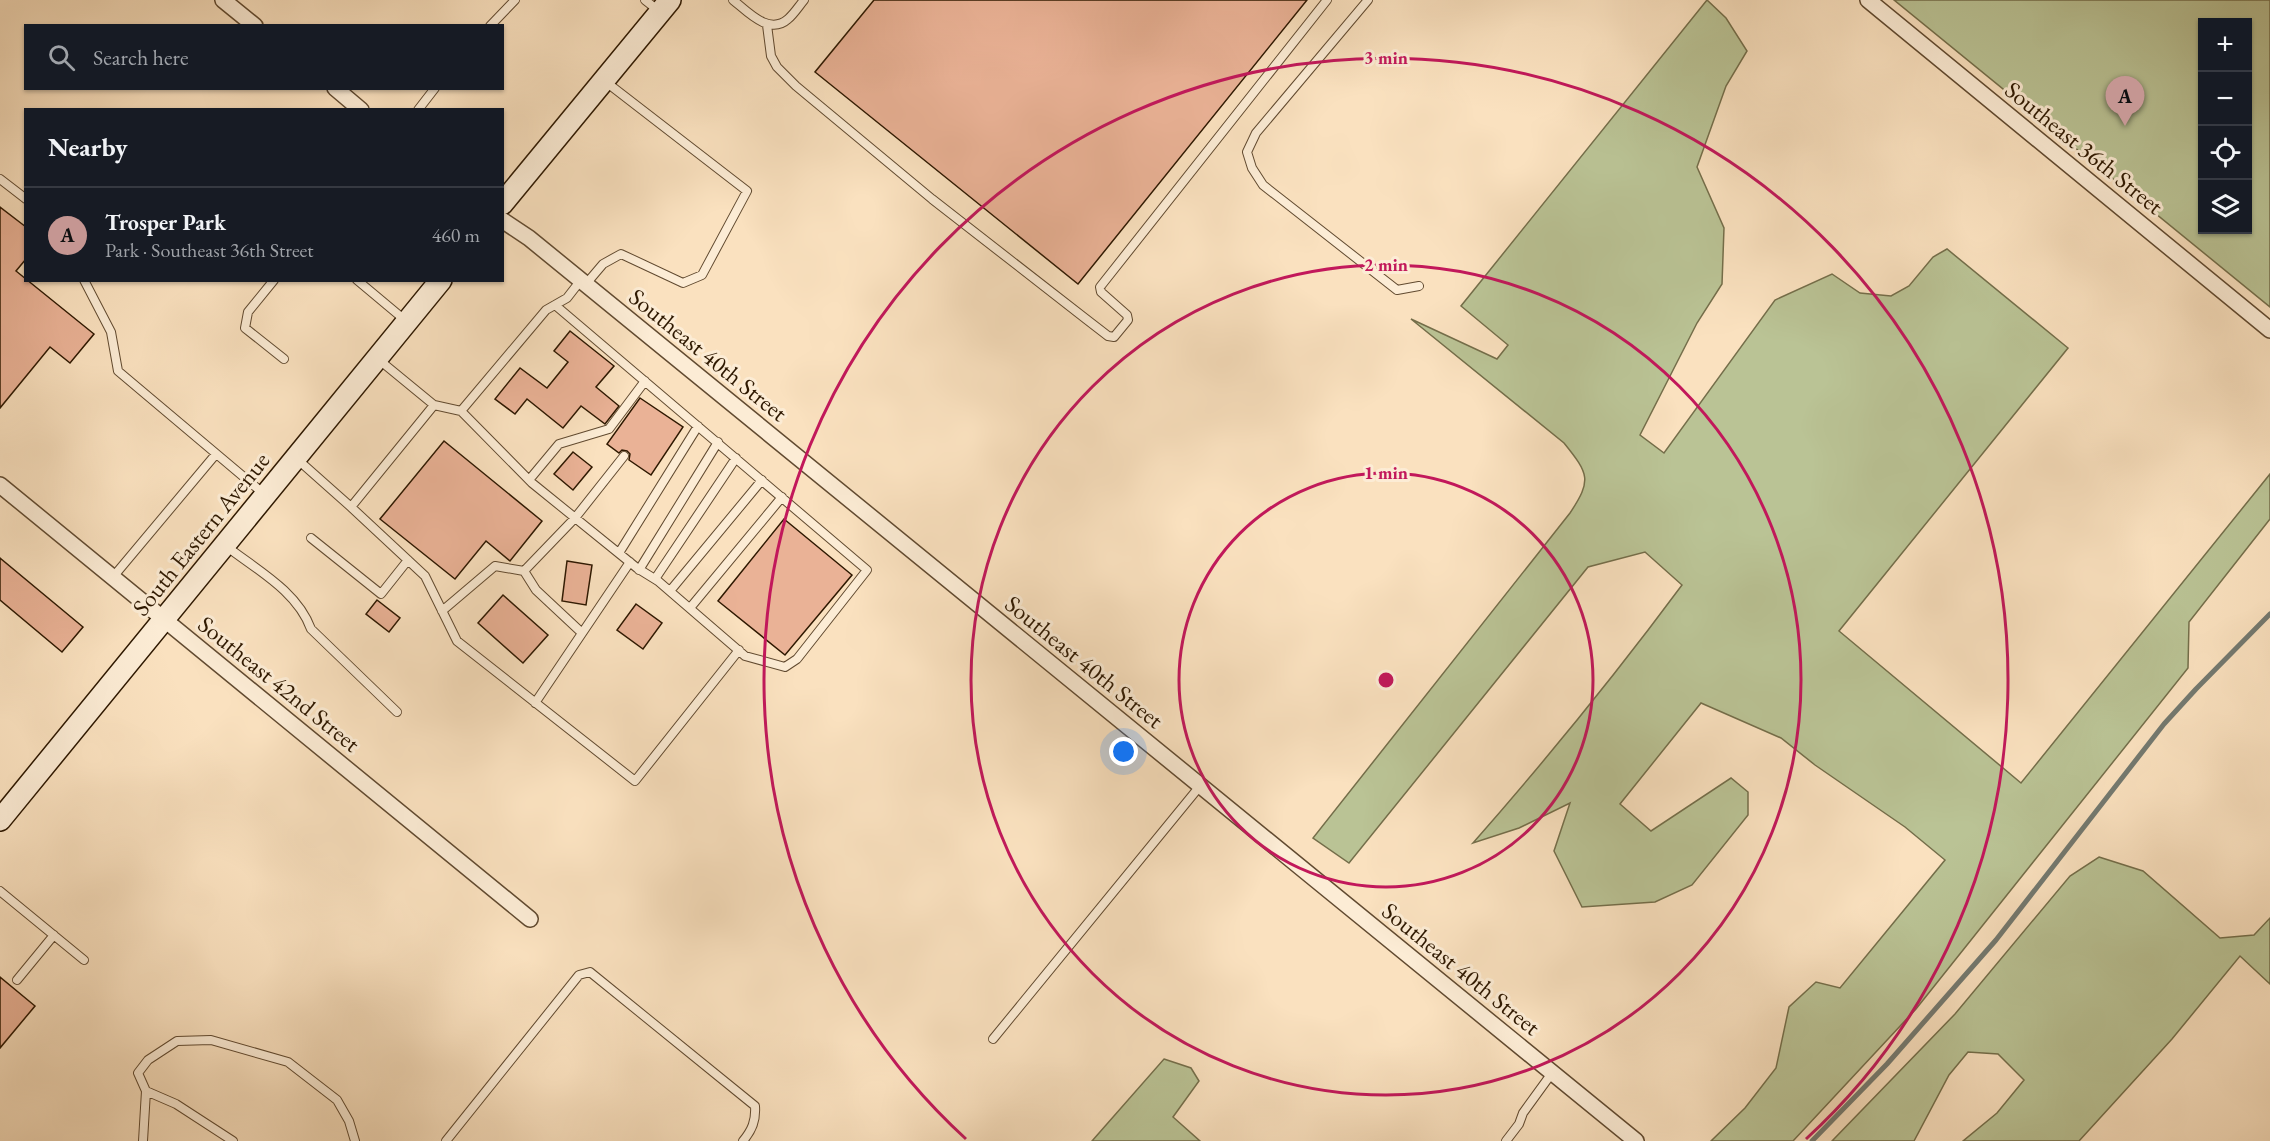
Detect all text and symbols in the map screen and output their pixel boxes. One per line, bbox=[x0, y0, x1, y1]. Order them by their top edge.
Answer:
map controls bbox=[2198, 18, 2252, 234]
button: + bbox=[2198, 18, 2252, 72]
search box bbox=[24, 24, 504, 90]
icon: search bbox=[45, 41, 78, 74]
text: Search here bbox=[93, 43, 188, 72]
text: 3 min bbox=[1364, 46, 1408, 69]
button: − bbox=[2198, 72, 2252, 126]
street label: Southeast 36th Street bbox=[1999, 74, 2170, 221]
pin: A bbox=[2106, 76, 2144, 126]
button: locate bbox=[2198, 126, 2252, 180]
text: Nearby bbox=[48, 130, 128, 164]
button: layers bbox=[2198, 180, 2252, 234]
text: Trosper Park bbox=[105, 208, 226, 237]
text: A bbox=[60, 222, 75, 248]
text: 460 m bbox=[432, 222, 480, 248]
text: Park · Southeast 36th Street bbox=[105, 237, 314, 263]
text: 2 min bbox=[1364, 253, 1408, 276]
street label: Southeast 40th Street bbox=[623, 281, 794, 428]
street label: South Eastern Avenue bbox=[125, 445, 276, 622]
text: 1 min bbox=[1364, 461, 1408, 484]
street label: Southeast 40th Street bbox=[999, 588, 1170, 735]
street label: Southeast 42nd Street bbox=[192, 609, 367, 759]
centre of rings bbox=[1376, 670, 1396, 690]
your location bbox=[1109, 737, 1138, 766]
street label: Southeast 40th Street bbox=[1376, 895, 1547, 1042]

